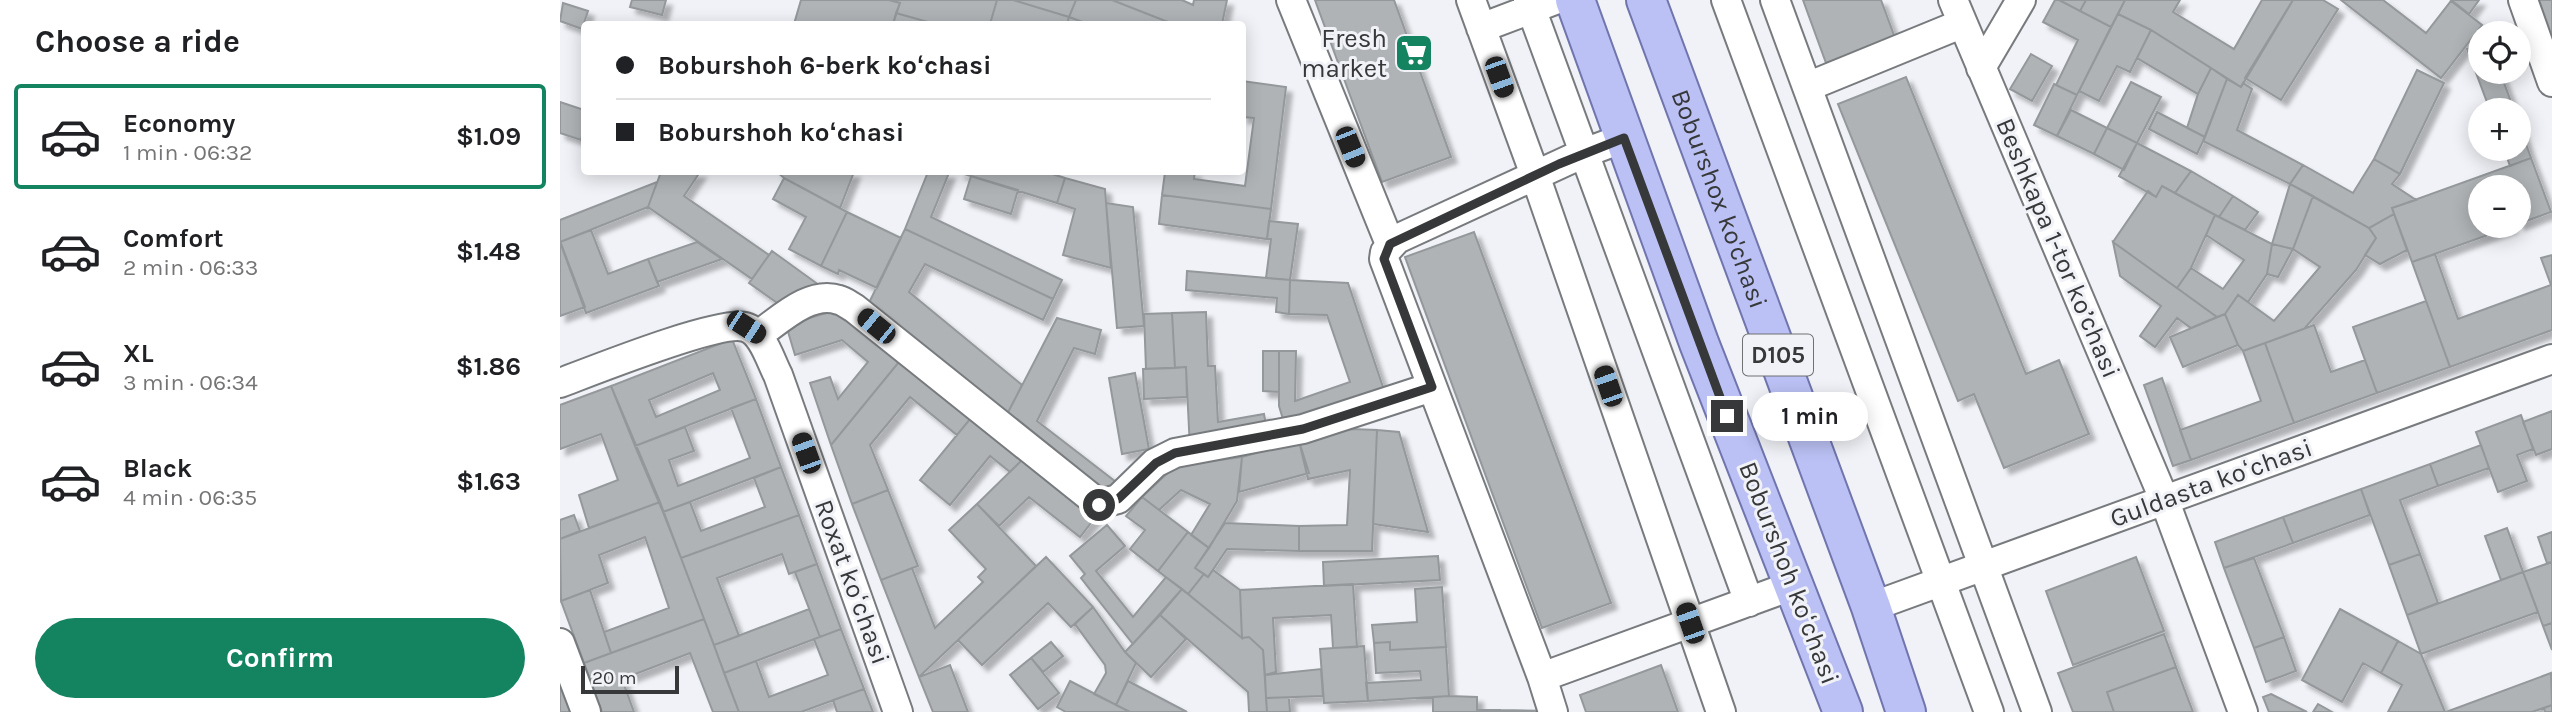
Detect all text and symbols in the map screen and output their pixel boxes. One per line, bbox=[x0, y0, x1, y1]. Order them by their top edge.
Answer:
map controls bbox=[2468, 21, 2531, 238]
button: locate bbox=[2468, 21, 2531, 84]
text: Choose a ride bbox=[35, 23, 240, 60]
place label: Fresh market bbox=[1301, 23, 1387, 84]
supermarket icon: Fresh market bbox=[1393, 32, 1435, 74]
text: Boburshoh 6-berk koʻchasi bbox=[658, 50, 992, 81]
car bbox=[1482, 54, 1517, 100]
street label: Boburshox ko'chasi bbox=[1665, 85, 1774, 313]
button: + bbox=[2468, 98, 2531, 161]
icon: car bbox=[39, 105, 102, 168]
text: Economy bbox=[123, 108, 235, 139]
street label: Beshkapa 1-tor koʼchasi bbox=[1989, 113, 2127, 383]
text: Boburshoh koʻchasi bbox=[658, 117, 904, 148]
text: $1.09 bbox=[456, 121, 521, 152]
car bbox=[1333, 124, 1368, 170]
text: 1 min · 06:32 bbox=[123, 139, 252, 166]
button: − bbox=[2468, 175, 2531, 238]
icon: car bbox=[39, 220, 102, 283]
text: Comfort bbox=[123, 223, 224, 254]
text: $1.48 bbox=[456, 236, 521, 267]
text: 2 min · 06:33 bbox=[123, 254, 258, 281]
car bbox=[854, 305, 899, 347]
car bbox=[723, 307, 770, 347]
road number: D105 bbox=[1743, 334, 1813, 376]
icon: car bbox=[39, 335, 102, 398]
text: XL bbox=[123, 338, 154, 369]
text: $1.86 bbox=[456, 351, 521, 382]
car bbox=[1592, 363, 1625, 409]
text: 3 min · 06:34 bbox=[123, 369, 258, 396]
callout: 1 min bbox=[1752, 392, 1867, 440]
route end bbox=[1711, 400, 1743, 432]
text: 1 min bbox=[1781, 403, 1839, 430]
car bbox=[789, 430, 824, 476]
street label: Guldasta koʻchasi bbox=[2106, 432, 2316, 534]
icon: car bbox=[39, 450, 102, 513]
text: Black bbox=[123, 453, 192, 484]
street label: Boburshoh koʻchasi bbox=[1732, 457, 1846, 689]
text: $1.63 bbox=[456, 466, 521, 497]
text: 4 min · 06:35 bbox=[123, 484, 257, 511]
route start bbox=[1083, 489, 1115, 521]
street label: Roxat koʻchasi bbox=[808, 495, 896, 669]
car bbox=[1674, 600, 1707, 646]
button: Confirm bbox=[35, 618, 525, 698]
scale bar bbox=[581, 663, 679, 695]
text: 20 m bbox=[592, 667, 637, 689]

